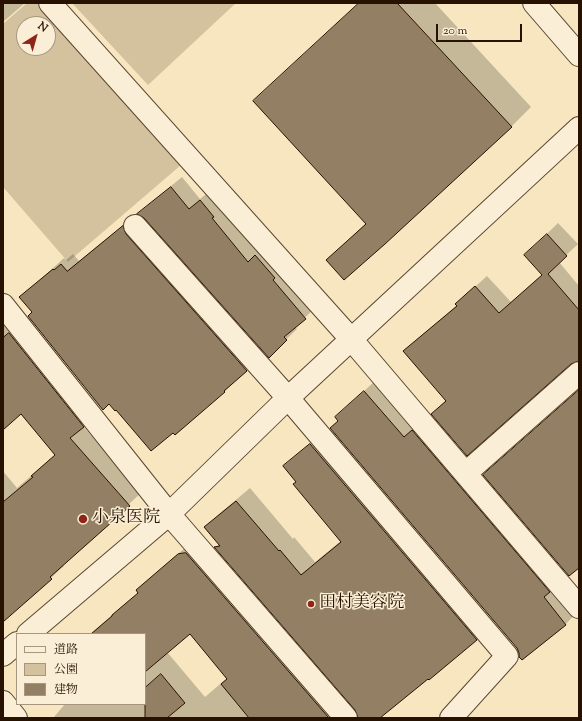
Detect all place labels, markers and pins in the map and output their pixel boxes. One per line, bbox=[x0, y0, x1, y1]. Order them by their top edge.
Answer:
place label: 小泉医院 bbox=[92, 509, 160, 529]
marker: 小泉医院 bbox=[77, 513, 89, 525]
place label: 田村美容院 bbox=[319, 594, 404, 614]
marker: 田村美容院 bbox=[306, 599, 316, 609]

